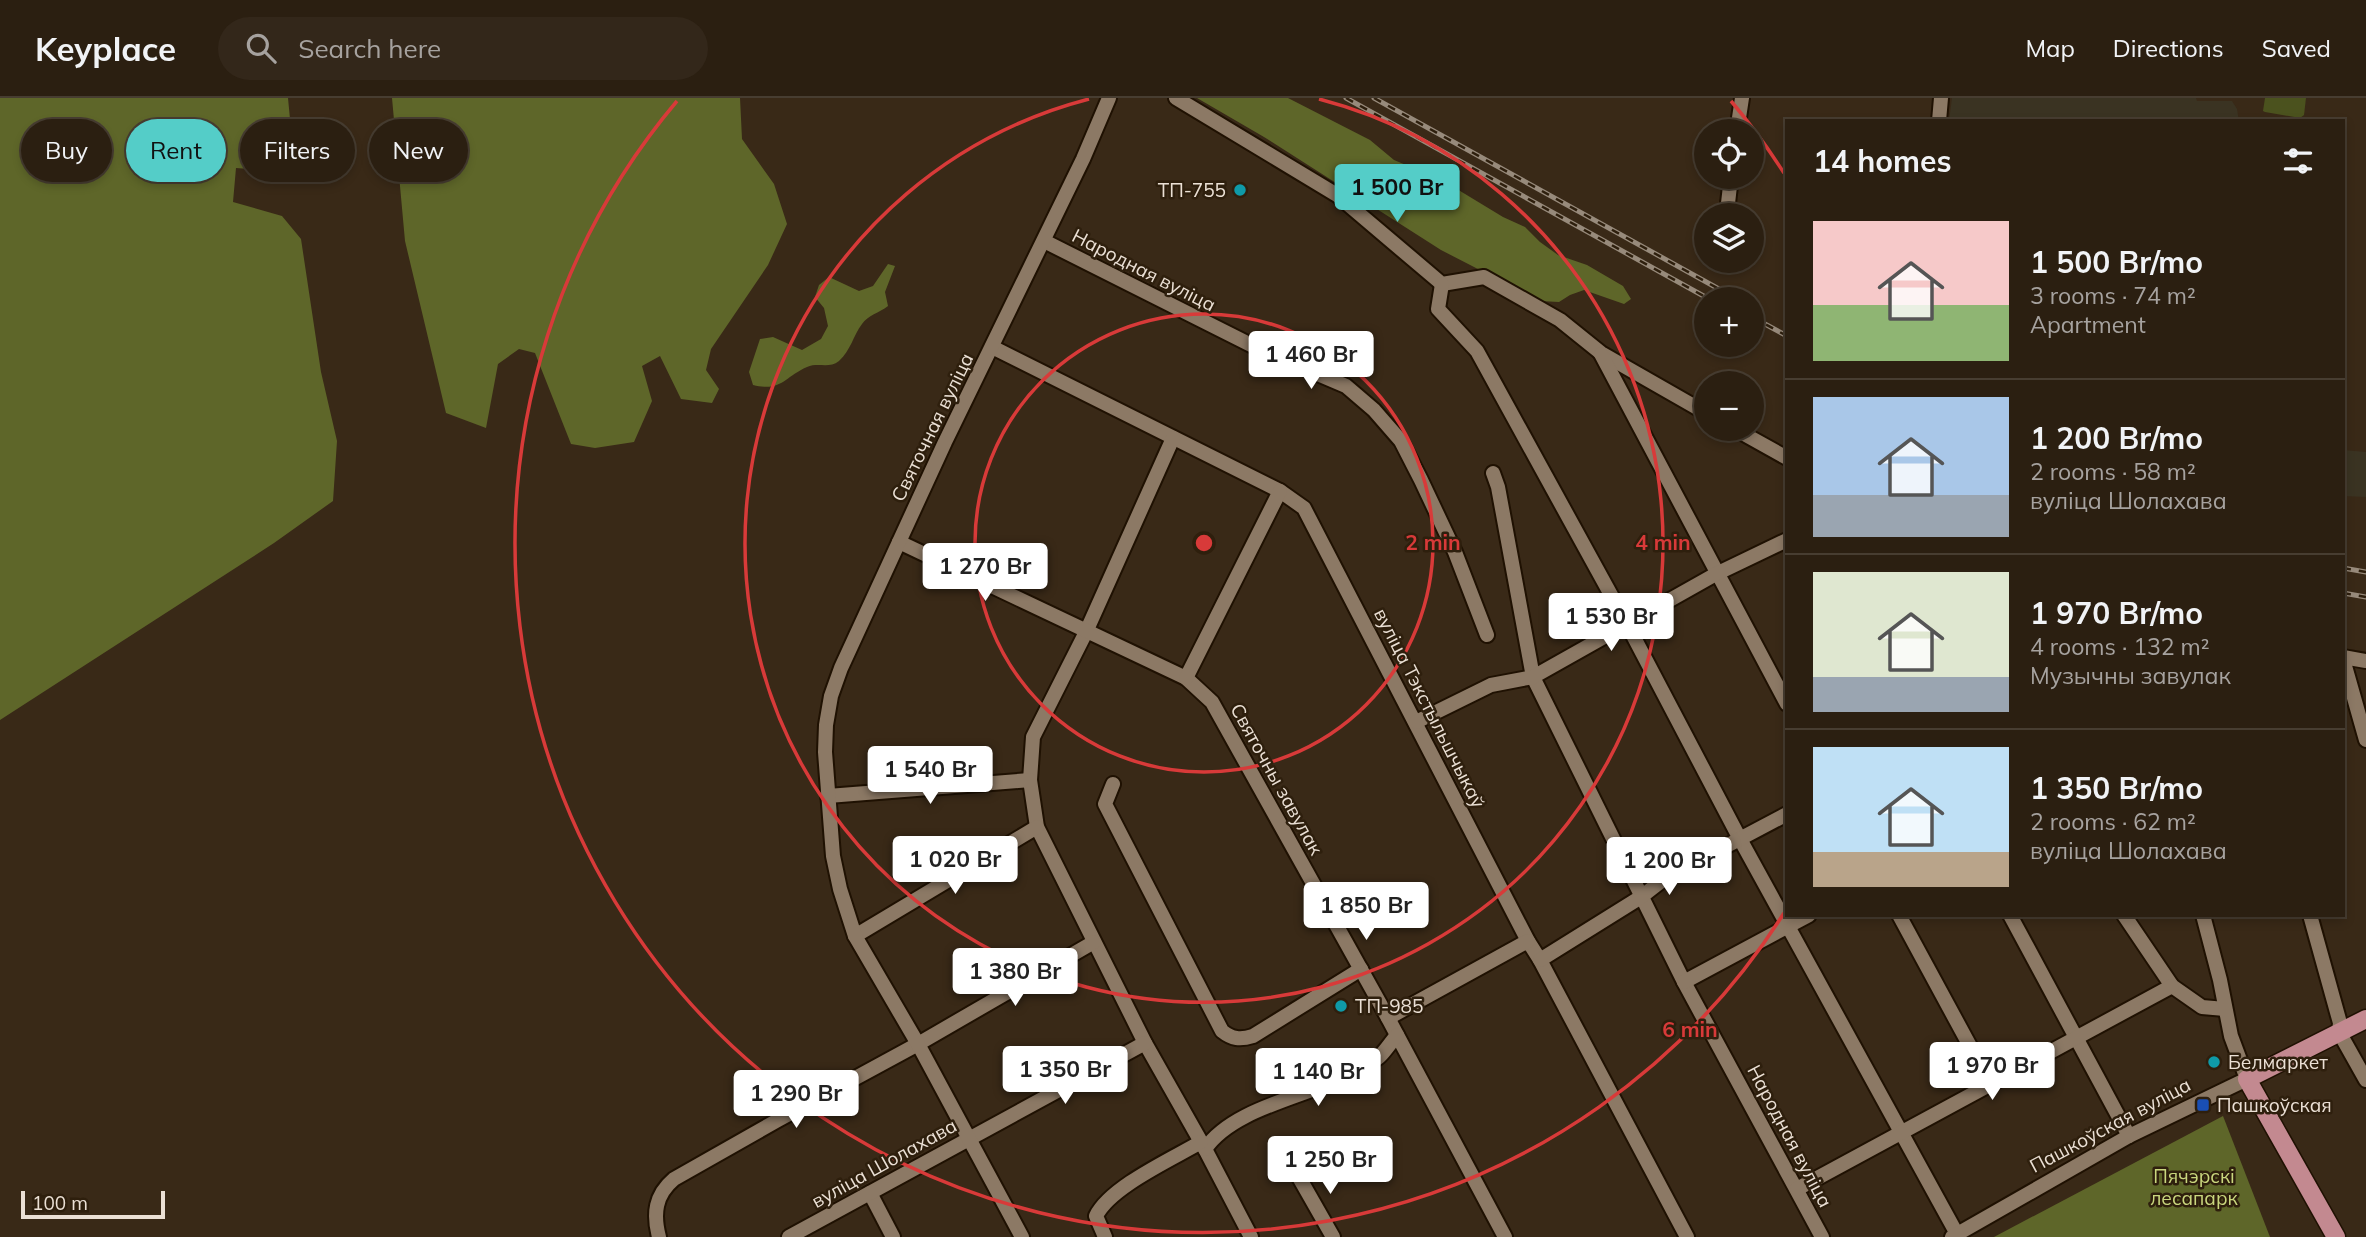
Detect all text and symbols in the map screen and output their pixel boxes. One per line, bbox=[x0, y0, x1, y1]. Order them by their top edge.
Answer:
search box bbox=[218, 17, 708, 80]
text: Keyplace bbox=[35, 28, 176, 69]
icon: search bbox=[242, 29, 280, 67]
text: Search here bbox=[298, 32, 441, 65]
text: Map bbox=[2025, 33, 2075, 63]
text: Directions bbox=[2113, 33, 2224, 63]
text: Saved bbox=[2262, 33, 2331, 63]
chip: Buy bbox=[21, 119, 112, 182]
chip: Rent bbox=[126, 119, 226, 182]
chip: Filters bbox=[240, 119, 355, 182]
chip: New bbox=[369, 119, 468, 182]
map controls bbox=[1694, 119, 1764, 441]
button: locate bbox=[1694, 119, 1764, 189]
text: 14 homes bbox=[1813, 142, 1952, 180]
icon: filters bbox=[2279, 142, 2317, 180]
pin: 1 500 Br bbox=[1325, 164, 1469, 224]
text: 1 500 Br bbox=[1351, 172, 1443, 201]
place label: ТП-755 bbox=[1158, 178, 1226, 202]
marker: ТП-755 bbox=[1232, 182, 1248, 198]
button: layers bbox=[1694, 203, 1764, 273]
street label: Народная вуліца bbox=[1068, 223, 1220, 317]
text: 1 500 Br/mo bbox=[2030, 243, 2203, 281]
icon: home bbox=[1869, 249, 1953, 333]
text: 3 rooms · 74 m² bbox=[2030, 281, 2196, 310]
button: + bbox=[1694, 287, 1764, 357]
text: Apartment bbox=[2030, 310, 2146, 339]
pin: 1 460 Br bbox=[1239, 331, 1383, 391]
text: 1 460 Br bbox=[1265, 339, 1357, 368]
street label: Святочная вуліца bbox=[886, 349, 978, 505]
button: − bbox=[1694, 371, 1764, 441]
text: 1 200 Br/mo bbox=[2030, 419, 2203, 457]
icon: home bbox=[1869, 425, 1953, 509]
text: 2 rooms · 58 m² bbox=[2030, 457, 2196, 486]
text: вуліца Шолахава bbox=[2030, 486, 2227, 515]
text: 2 min bbox=[1405, 529, 1461, 555]
text: 4 min bbox=[1635, 529, 1691, 555]
centre of rings bbox=[1192, 531, 1216, 555]
pin: 1 270 Br bbox=[913, 544, 1057, 603]
text: 1 270 Br bbox=[939, 551, 1031, 580]
pin: 1 530 Br bbox=[1539, 594, 1683, 653]
text: 1 970 Br/mo bbox=[2030, 594, 2203, 632]
icon: home bbox=[1869, 600, 1953, 684]
text: 1 530 Br bbox=[1565, 601, 1657, 630]
street label: вуліца Тэкстыльшчыкаў bbox=[1369, 604, 1491, 812]
text: 4 rooms · 132 m² bbox=[2030, 632, 2210, 661]
text: Музычны завулак bbox=[2030, 661, 2231, 690]
street label: Святочны завулак bbox=[1225, 699, 1329, 860]
pin: 1 540 Br bbox=[858, 746, 1002, 806]
text: 1 540 Br bbox=[884, 754, 976, 783]
text: 1 350 Br/mo bbox=[2030, 769, 2203, 807]
icon: home bbox=[1869, 775, 1953, 859]
text: 2 rooms · 62 m² bbox=[2030, 807, 2196, 836]
pin: 1 020 Br bbox=[883, 836, 1027, 896]
text: вуліца Шолахава bbox=[2030, 836, 2227, 865]
pin: 1 200 Br bbox=[1597, 838, 1741, 897]
text: 1 020 Br bbox=[909, 844, 1001, 873]
text: 1 200 Br bbox=[1623, 845, 1715, 874]
pin: 1 850 Br bbox=[1294, 882, 1438, 942]
text: 1 850 Br bbox=[1320, 890, 1412, 919]
pin: 1 380 Br bbox=[943, 948, 1087, 1008]
text: 1 380 Br bbox=[969, 956, 1061, 985]
place label: ТП-985 bbox=[1355, 994, 1423, 1018]
marker: ТП-985 bbox=[1333, 998, 1349, 1014]
text: 6 min bbox=[1662, 1016, 1718, 1042]
pin: 1 970 Br bbox=[1920, 1042, 2064, 1102]
pin: 1 350 Br bbox=[993, 1046, 1137, 1106]
pin: 1 140 Br bbox=[1246, 1048, 1390, 1108]
text: 1 970 Br bbox=[1946, 1050, 2038, 1079]
place label: Белмаркет bbox=[2228, 1050, 2328, 1074]
text: 1 350 Br bbox=[1019, 1054, 1111, 1083]
marker: Белмаркет bbox=[2206, 1054, 2222, 1070]
text: 1 140 Br bbox=[1272, 1056, 1364, 1085]
street label: Народная вуліца bbox=[1742, 1061, 1838, 1211]
pin: 1 290 Br bbox=[724, 1070, 868, 1130]
street label: Пашкоўская вуліца bbox=[2025, 1072, 2195, 1178]
text: 1 290 Br bbox=[750, 1078, 842, 1107]
place label: Пашкоўская bbox=[2217, 1093, 2332, 1117]
marker: Пашкоўская bbox=[2195, 1097, 2211, 1113]
street label: вуліца Шолахава bbox=[807, 1113, 961, 1213]
pin: 1 250 Br bbox=[1258, 1136, 1402, 1196]
text: 1 250 Br bbox=[1284, 1144, 1376, 1173]
park label: Пячэрскі лесапарк bbox=[2150, 1164, 2239, 1210]
scale bar bbox=[21, 1188, 164, 1220]
text: 100 m bbox=[32, 1191, 88, 1215]

